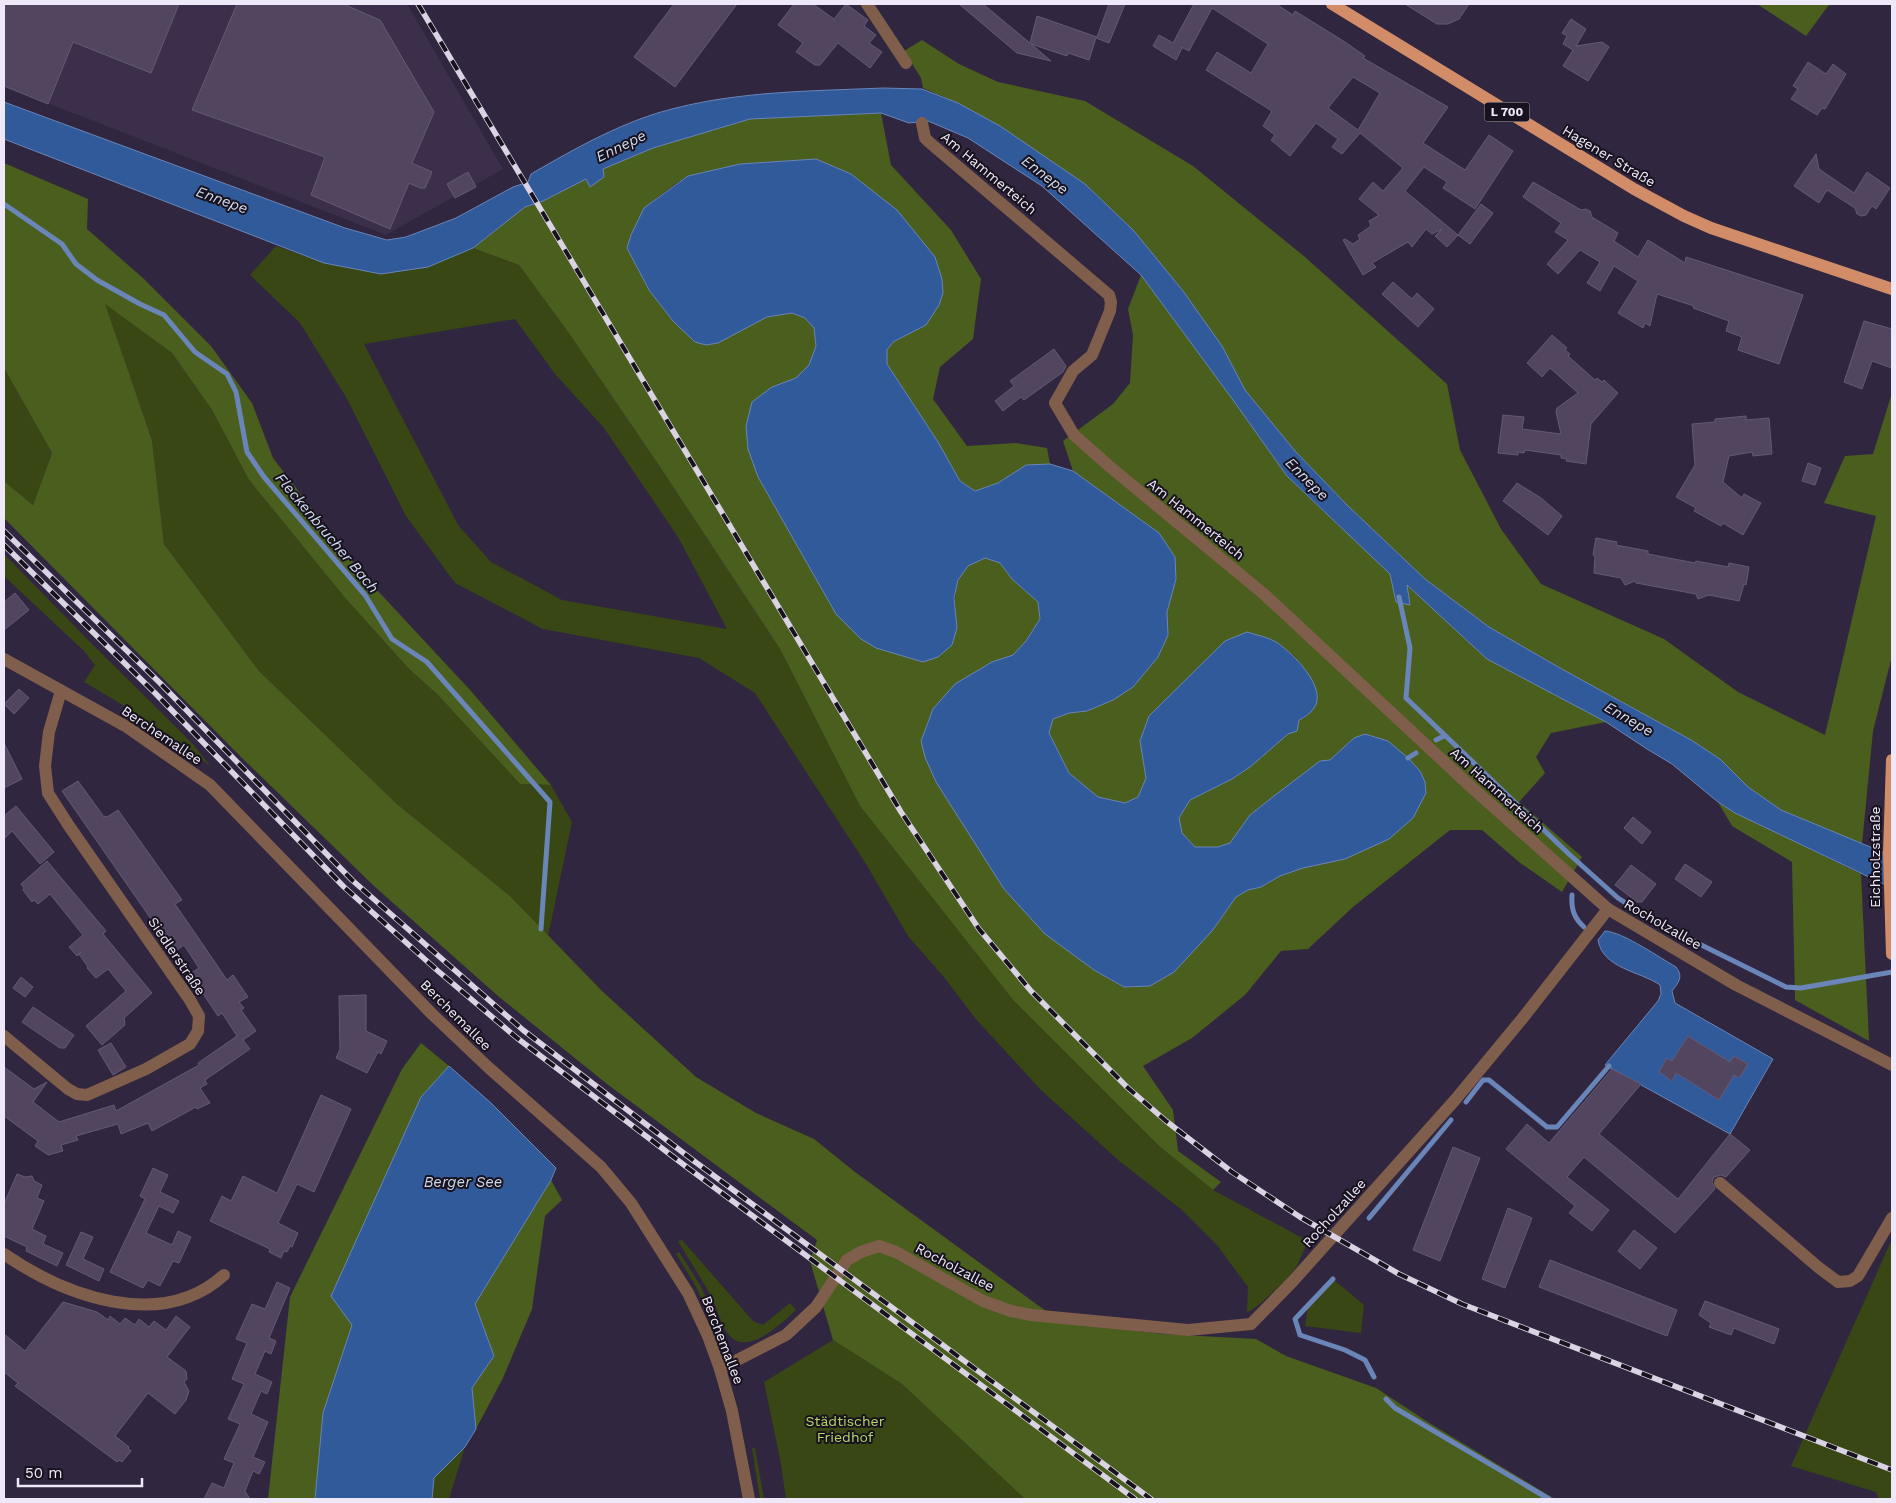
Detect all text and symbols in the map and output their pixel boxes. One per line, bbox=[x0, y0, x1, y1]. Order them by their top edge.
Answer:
road number: L 700 bbox=[1484, 102, 1530, 121]
street label: Hagener Straße bbox=[1560, 122, 1658, 190]
water label: Ennepe bbox=[593, 126, 649, 166]
street label: Am Hammerteich bbox=[938, 128, 1040, 218]
water label: Ennepe bbox=[1018, 152, 1072, 198]
water label: Ennepe bbox=[194, 182, 250, 218]
water label: Ennepe bbox=[1282, 454, 1332, 504]
water label: Fleckenbrucher Bach bbox=[271, 469, 383, 597]
street label: Am Hammerteich bbox=[1144, 475, 1248, 563]
water label: Ennepe bbox=[1601, 698, 1657, 740]
street label: Berchemallee bbox=[119, 702, 205, 768]
street label: Am Hammerteich bbox=[1447, 744, 1547, 836]
street label: Eichholzstraße bbox=[1867, 806, 1883, 908]
street label: Rocholzallee bbox=[1621, 895, 1705, 953]
street label: Siedlerstraße bbox=[145, 914, 209, 998]
street label: Berchemallee bbox=[417, 976, 495, 1054]
water label: Berger See bbox=[424, 1173, 502, 1191]
street label: Rocholzallee bbox=[1299, 1175, 1369, 1251]
street label: Rocholzallee bbox=[913, 1240, 997, 1294]
street label: Berchemallee bbox=[699, 1294, 747, 1386]
park label: Städtischer Friedhof bbox=[806, 1413, 885, 1445]
scale bar bbox=[18, 1456, 141, 1488]
text: 50 m bbox=[25, 1464, 62, 1482]

